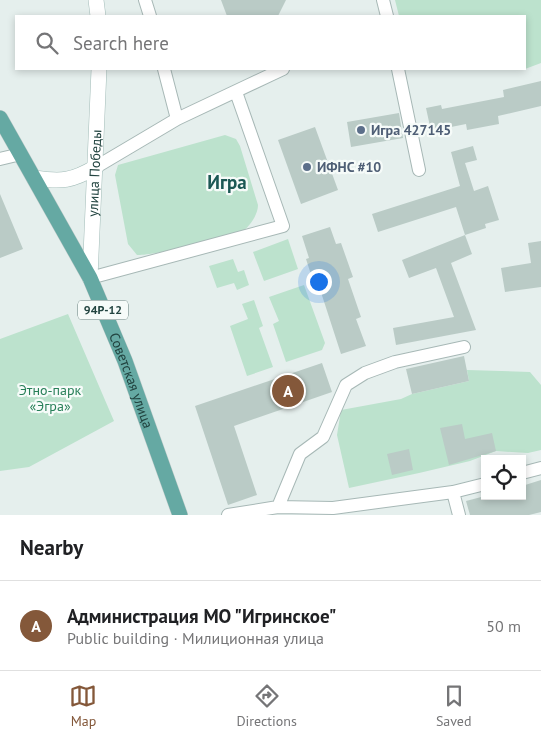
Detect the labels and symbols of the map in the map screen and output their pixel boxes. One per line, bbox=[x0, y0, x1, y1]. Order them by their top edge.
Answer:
place label: Игра 427145 bbox=[371, 121, 451, 139]
marker: Игра 427145 bbox=[355, 124, 367, 136]
street label: улица Победы bbox=[84, 129, 105, 217]
place label: ИФНС #10 bbox=[317, 158, 381, 176]
marker: ИФНС #10 bbox=[301, 161, 313, 173]
district label: Игра bbox=[207, 170, 247, 194]
your location bbox=[306, 269, 332, 295]
road number: 94Р-12 bbox=[78, 300, 128, 320]
street label: Советская улица bbox=[105, 330, 157, 431]
pin: A bbox=[272, 372, 304, 410]
park label: Этно-парк «Эгра» bbox=[19, 381, 82, 415]

